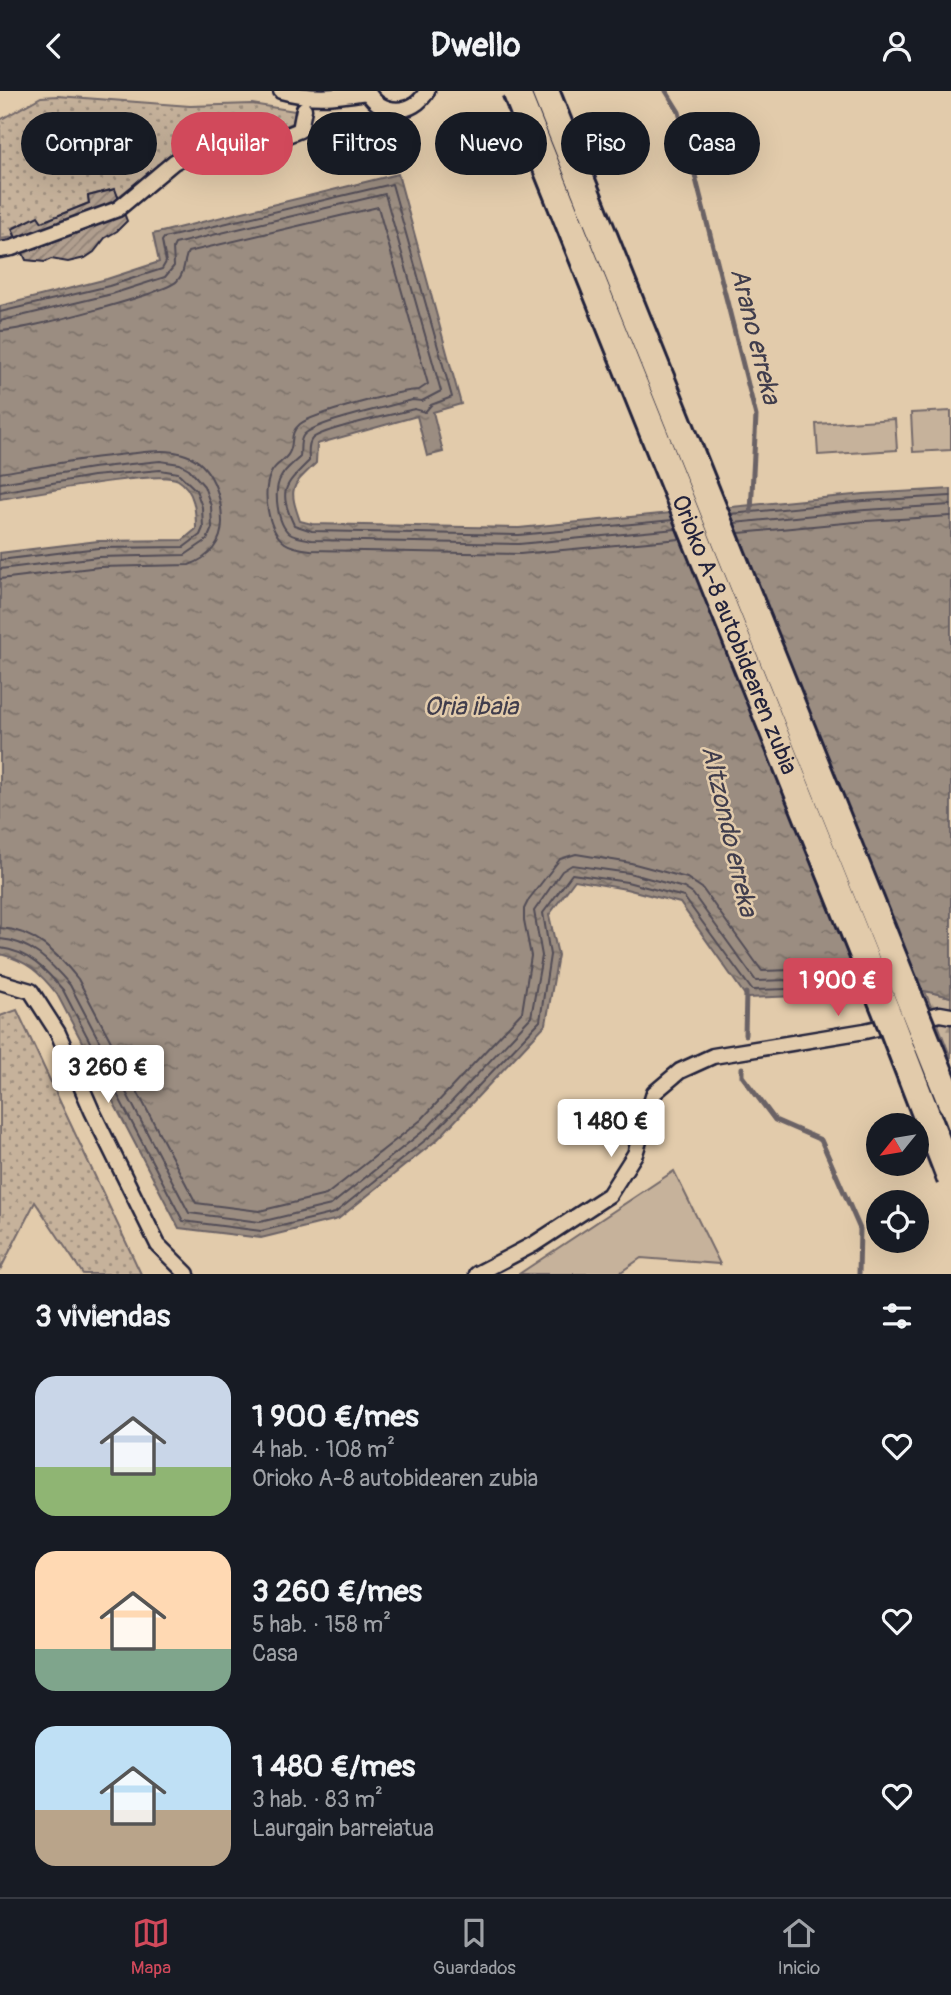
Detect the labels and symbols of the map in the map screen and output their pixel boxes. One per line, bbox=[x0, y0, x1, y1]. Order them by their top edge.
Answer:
water label: Arano erreka bbox=[723, 265, 788, 409]
street label: Orioko A-8 autobidearen zubia bbox=[666, 491, 804, 779]
water label: Oria ibaia bbox=[424, 691, 520, 723]
water label: Altzondo erreka bbox=[694, 743, 765, 921]
pin: 1 900 € bbox=[773, 958, 903, 1018]
pin: 3 260 € bbox=[43, 1045, 173, 1105]
pin: 1 480 € bbox=[546, 1100, 676, 1159]
north arrow bbox=[866, 1113, 929, 1176]

